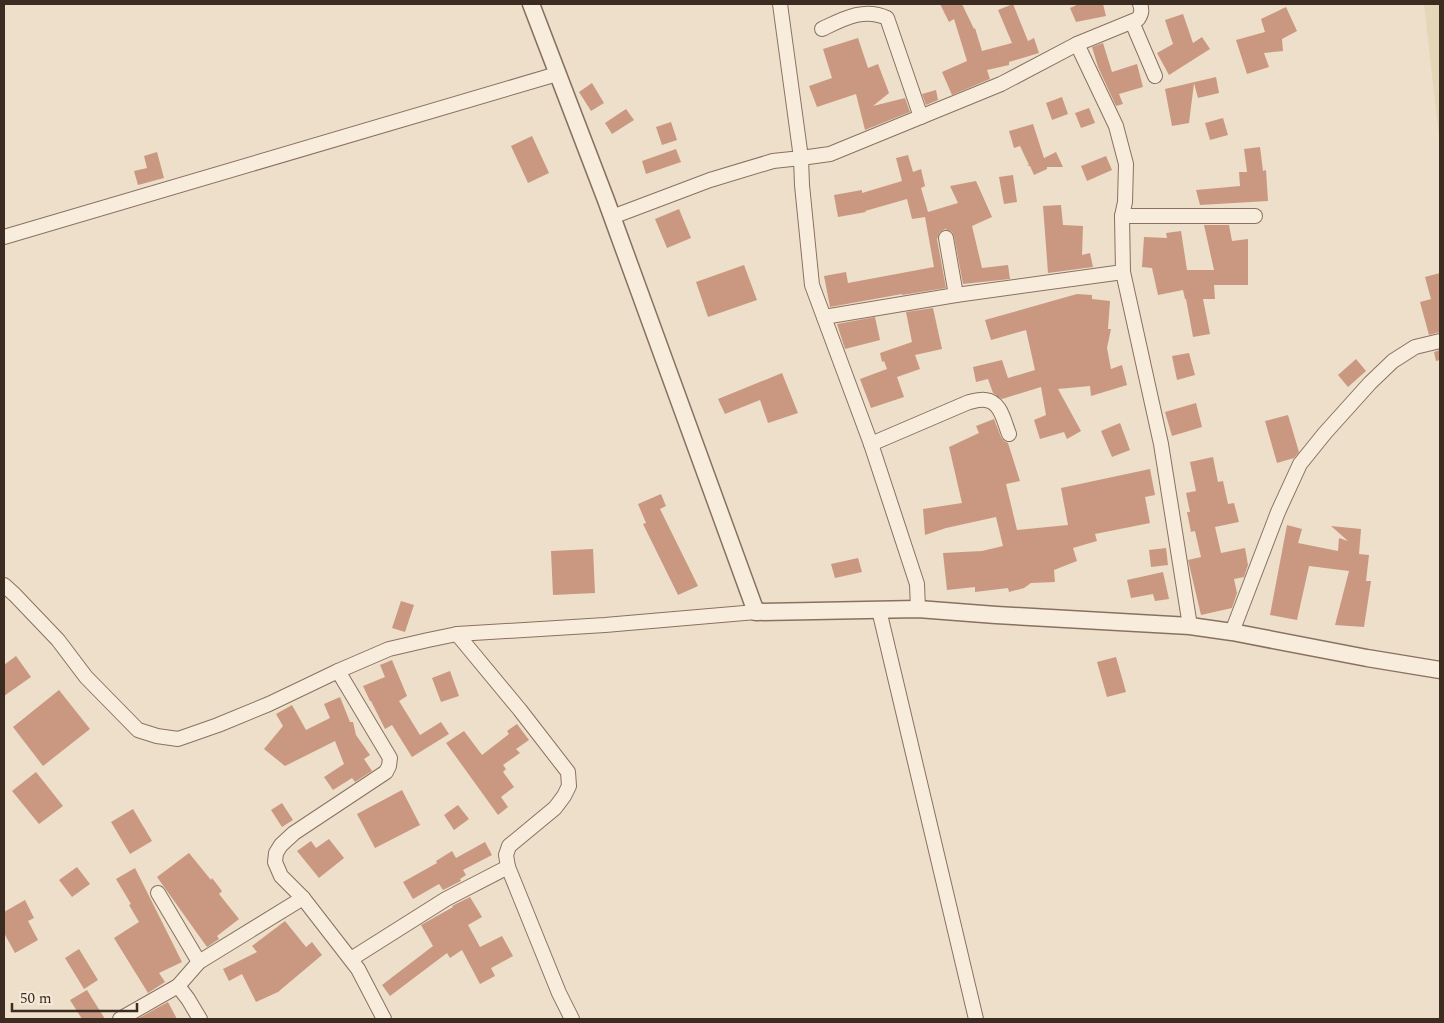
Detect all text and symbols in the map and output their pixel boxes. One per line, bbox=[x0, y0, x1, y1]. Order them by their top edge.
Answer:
scale bar bbox=[12, 980, 138, 1012]
text: 50 m bbox=[20, 987, 52, 1010]

